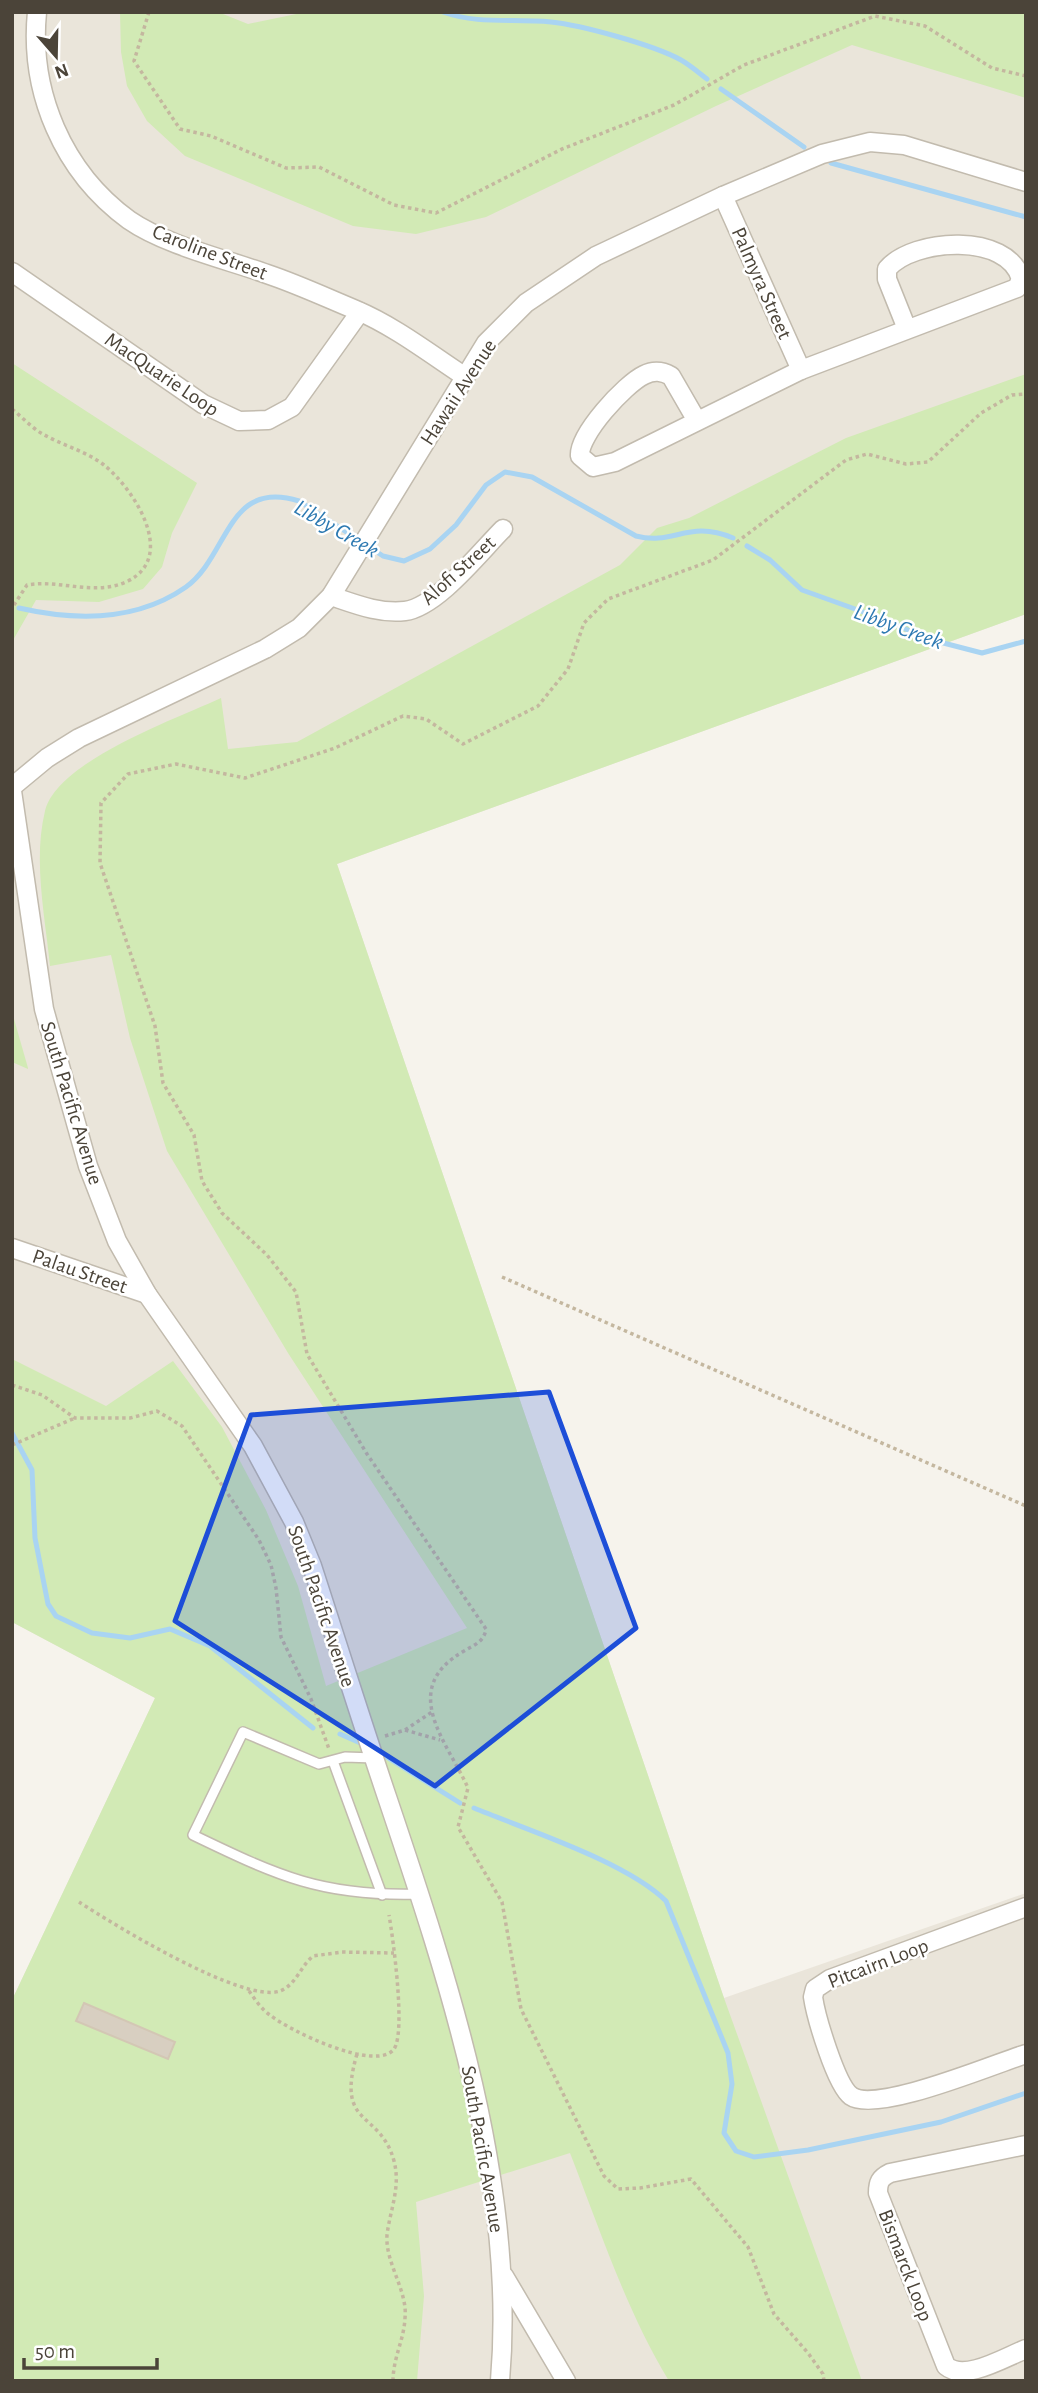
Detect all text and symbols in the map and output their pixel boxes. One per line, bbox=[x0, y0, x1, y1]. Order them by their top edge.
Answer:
north arrow bbox=[21, 21, 91, 91]
text: N bbox=[52, 59, 71, 82]
street label: Caroline Street bbox=[149, 221, 270, 284]
street label: Palmyra Street bbox=[728, 224, 796, 342]
street label: MacQuarie Loop bbox=[101, 329, 223, 420]
street label: Hawaii Avenue bbox=[416, 335, 500, 449]
water label: Libby Creek bbox=[290, 496, 383, 563]
street label: Alofi Street bbox=[417, 532, 500, 609]
water label: Libby Creek bbox=[851, 601, 947, 654]
street label: South Pacific Avenue bbox=[37, 1019, 106, 1187]
street label: Palau Street bbox=[30, 1245, 130, 1298]
street label: South Pacific Avenue bbox=[284, 1523, 359, 1690]
street label: Pitcairn Loop bbox=[825, 1935, 931, 1992]
street label: South Pacific Avenue bbox=[457, 2064, 508, 2234]
street label: Bismarck Loop bbox=[875, 2206, 936, 2324]
scale bar bbox=[24, 2326, 158, 2370]
text: 50 m bbox=[35, 2341, 75, 2362]

